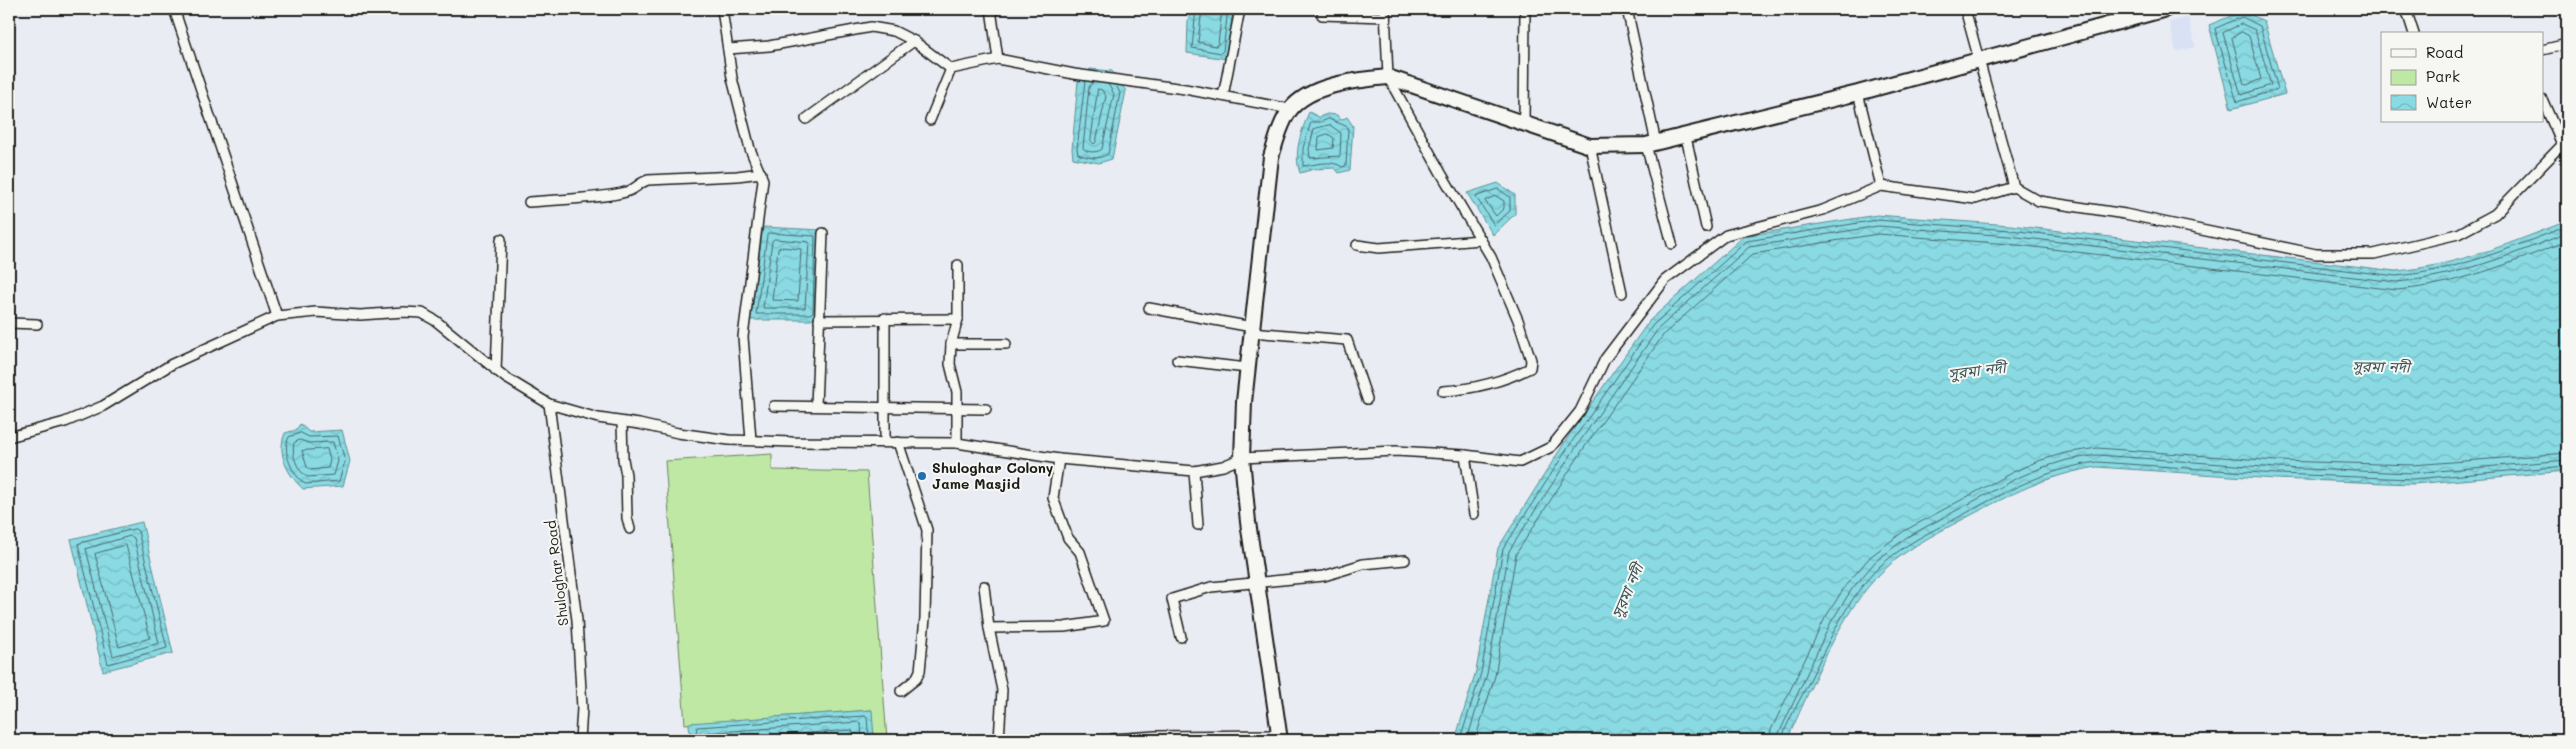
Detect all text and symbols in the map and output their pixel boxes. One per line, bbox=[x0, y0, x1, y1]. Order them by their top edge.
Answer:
legend bbox=[2381, 32, 2544, 122]
text: Road bbox=[2426, 42, 2463, 62]
text: Park bbox=[2426, 66, 2460, 86]
text: Water bbox=[2426, 92, 2472, 112]
water label: সুরমা নদী bbox=[2352, 355, 2413, 377]
water label: সুরমা নদী bbox=[1947, 356, 2010, 383]
place label: Shuloghar Colony Jame Masjid bbox=[932, 458, 1054, 493]
marker: Shuloghar Colony Jame Masjid bbox=[916, 470, 928, 482]
street label: Shuloghar Road bbox=[541, 519, 572, 627]
water label: সুরমা নদী bbox=[1607, 557, 1649, 621]

